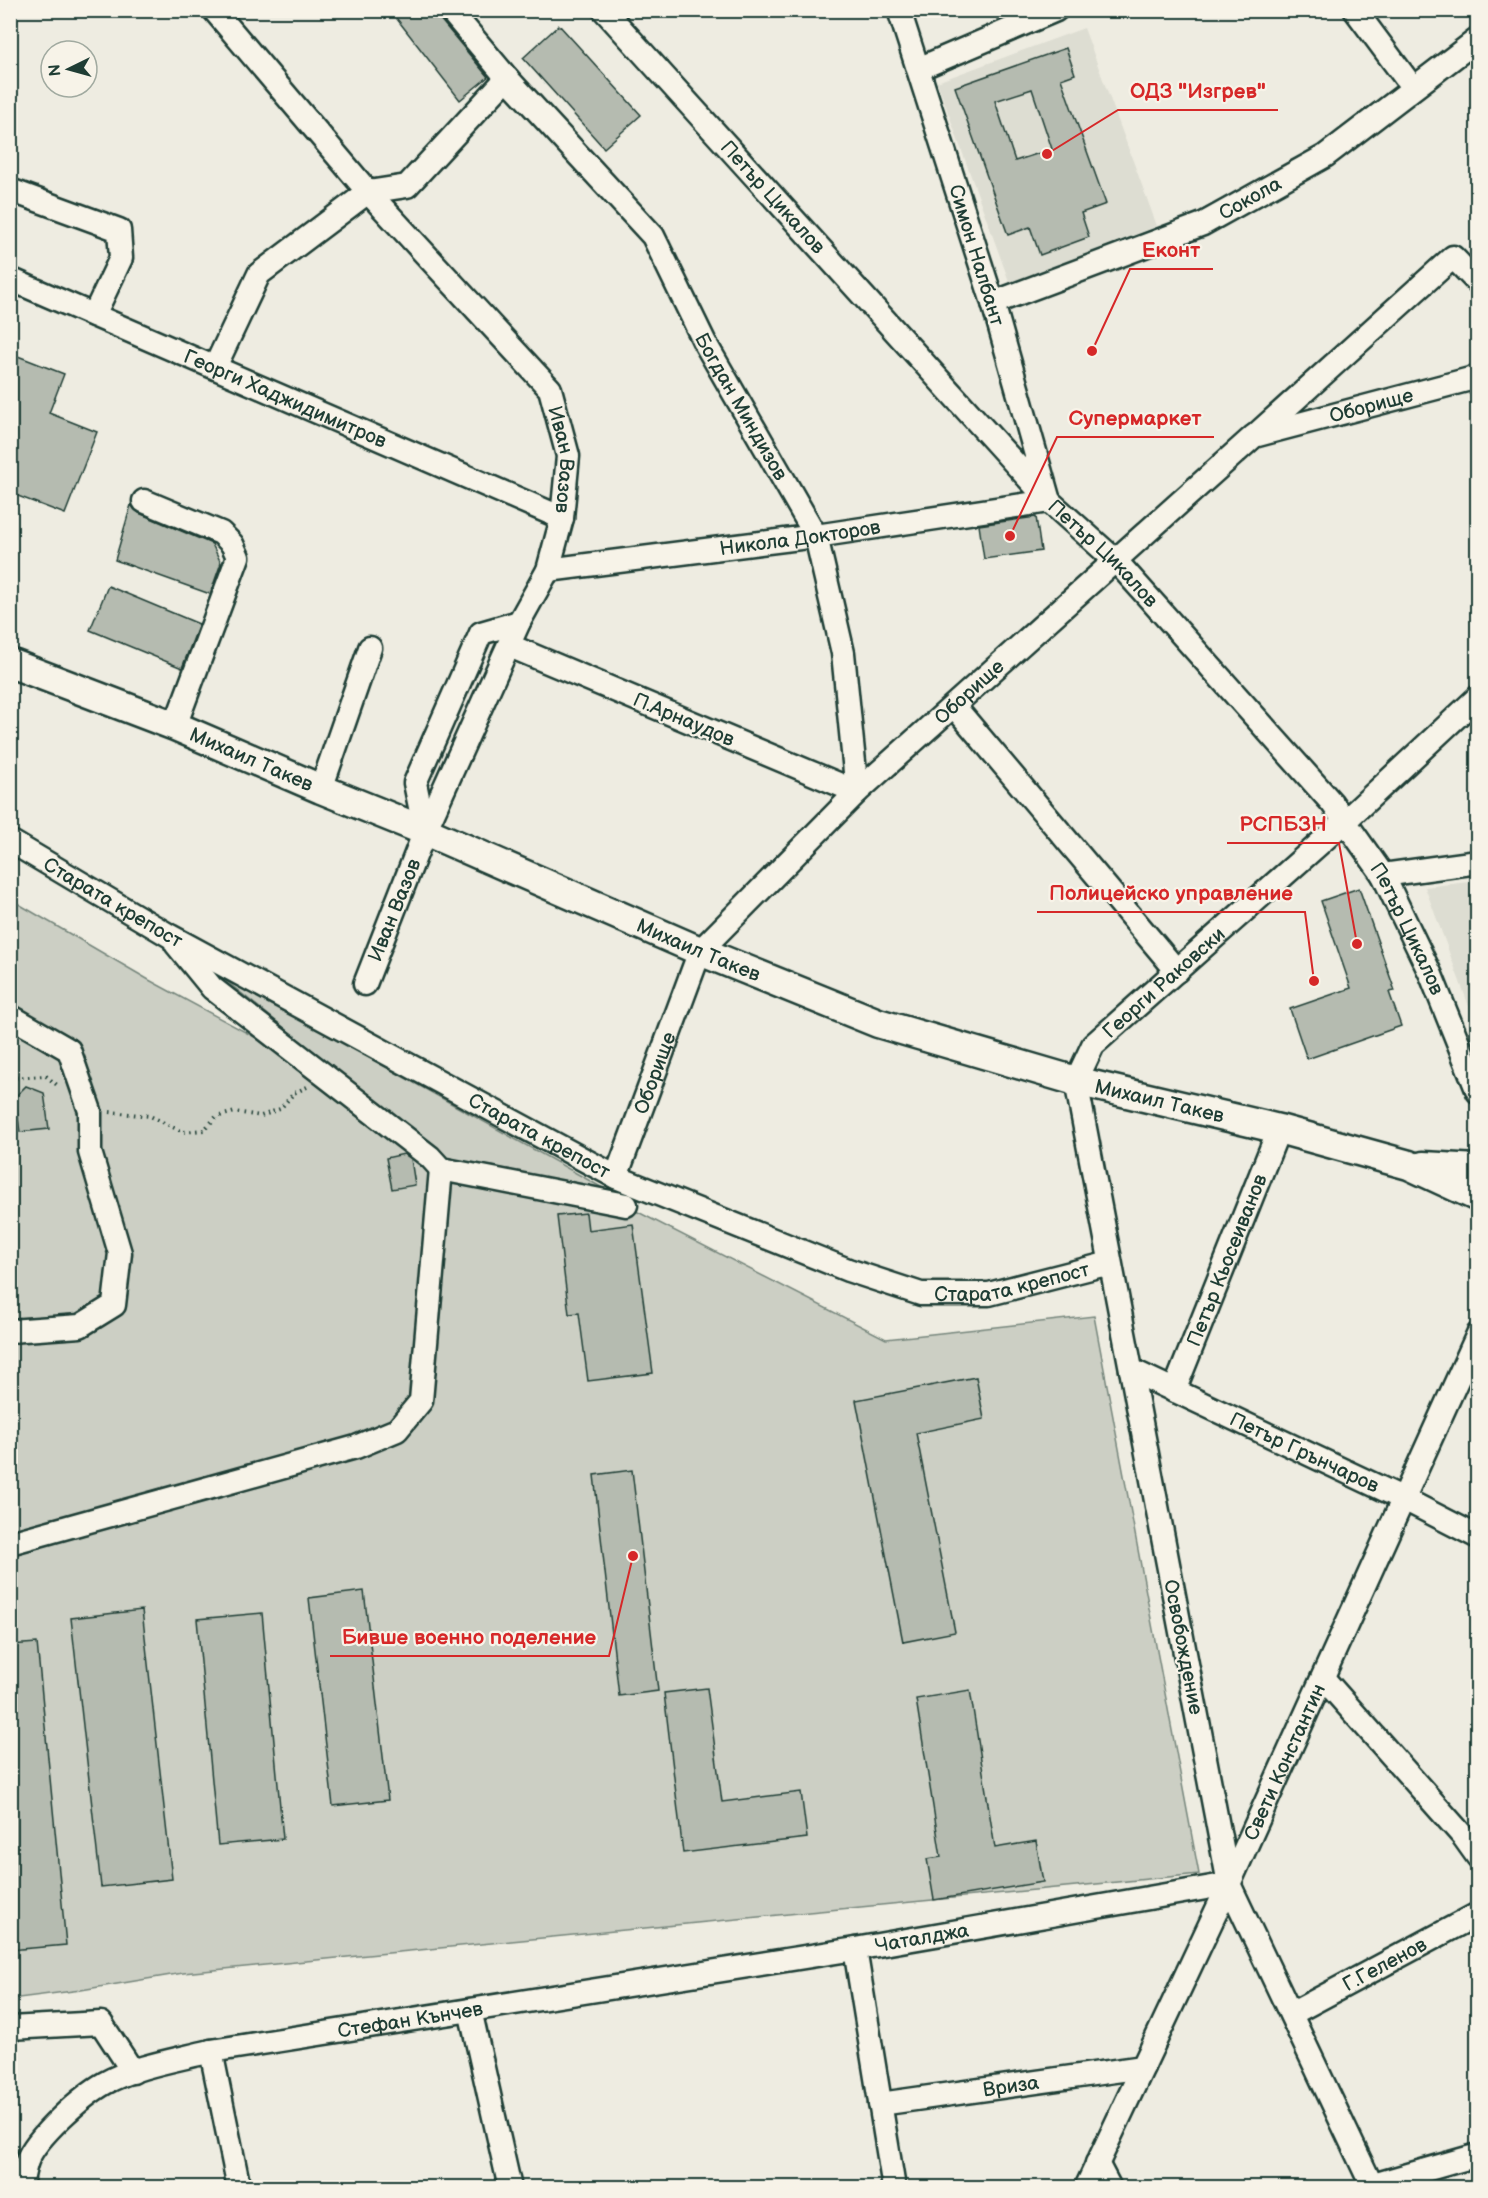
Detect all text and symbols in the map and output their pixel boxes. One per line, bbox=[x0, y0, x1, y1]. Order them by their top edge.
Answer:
north arrow bbox=[39, 39, 99, 99]
text: N bbox=[46, 63, 66, 77]
callout: ОДЗ "Изгрев" bbox=[1118, 71, 1278, 110]
text: ОДЗ "Изгрев" bbox=[1130, 79, 1266, 104]
street label: Петър Цикалов bbox=[715, 136, 830, 259]
street label: Сокола bbox=[1215, 172, 1286, 226]
street label: Симон Налбант bbox=[943, 182, 1009, 329]
callout: Еконт bbox=[1130, 230, 1213, 269]
text: Еконт bbox=[1142, 238, 1200, 263]
street label: Богдан Миндизов bbox=[689, 329, 793, 485]
street label: Георги Хаджидимитров bbox=[180, 345, 391, 454]
street label: Оборище bbox=[1327, 384, 1416, 429]
callout: Супермаркет bbox=[1057, 398, 1214, 437]
street label: Иван Вазов bbox=[542, 403, 579, 515]
text: Супермаркет bbox=[1069, 406, 1201, 431]
street label: Петър Цикалов bbox=[1043, 495, 1163, 613]
street label: Никола Докторов bbox=[718, 515, 883, 561]
street label: Оборище bbox=[930, 655, 1010, 730]
street label: П.Арнаудов bbox=[629, 688, 738, 752]
street label: Михаил Такев bbox=[186, 723, 317, 797]
callout: РСПБЗН bbox=[1227, 804, 1339, 843]
text: РСПБЗН bbox=[1239, 812, 1327, 837]
street label: Старата крепост bbox=[39, 853, 187, 954]
street label: Иван Вазов bbox=[363, 855, 427, 965]
street label: Петър Цикалов bbox=[1365, 858, 1449, 999]
callout: Полицейско управление bbox=[1037, 873, 1305, 912]
text: Полицейско управление bbox=[1049, 881, 1293, 906]
street label: Михаил Такев bbox=[633, 914, 764, 987]
street label: Георги Раковски bbox=[1098, 922, 1230, 1044]
street label: Оборище bbox=[629, 1029, 682, 1118]
street label: Михаил Такев bbox=[1092, 1075, 1227, 1129]
street label: Старата крепост bbox=[464, 1088, 615, 1185]
street label: Петър Кьосеиванов bbox=[1182, 1170, 1273, 1350]
street label: Старата крепост bbox=[934, 1258, 1093, 1307]
street label: Петър Грънчаров bbox=[1226, 1407, 1383, 1499]
street label: Освобождение bbox=[1158, 1578, 1208, 1717]
callout: Бивше военно поделение bbox=[330, 1617, 609, 1656]
text: Бивше военно поделение bbox=[342, 1625, 597, 1650]
street label: Свети Константин bbox=[1239, 1680, 1331, 1844]
street label: Чаталджа bbox=[873, 1918, 971, 1958]
street label: Г.Геленов bbox=[1339, 1932, 1432, 1997]
street label: Стефан Кънчев bbox=[336, 1997, 485, 2044]
street label: Вриза bbox=[981, 2071, 1041, 2102]

